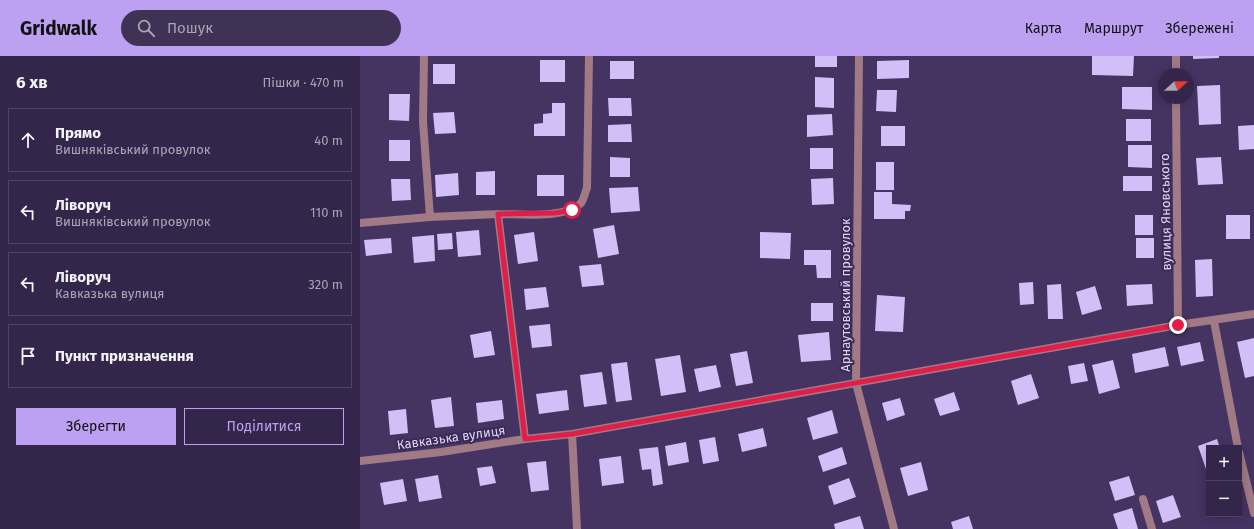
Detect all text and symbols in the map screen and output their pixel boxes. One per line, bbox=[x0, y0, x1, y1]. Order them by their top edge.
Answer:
search box bbox=[121, 10, 401, 46]
text: Gridwalk bbox=[20, 17, 97, 40]
icon: search bbox=[135, 17, 157, 39]
text: Пошук bbox=[167, 19, 213, 37]
text: Карта bbox=[1025, 20, 1062, 37]
text: Маршрут bbox=[1084, 20, 1143, 37]
text: Збережені bbox=[1165, 20, 1234, 37]
north arrow bbox=[1158, 68, 1194, 104]
text: 6 хв bbox=[16, 72, 48, 93]
text: Пішки · 470 m bbox=[263, 75, 344, 90]
text: Прямо bbox=[55, 124, 101, 142]
icon: ahead bbox=[17, 129, 39, 151]
text: 40 m bbox=[314, 133, 343, 148]
text: Вишняківський провулок bbox=[55, 142, 211, 157]
street label: вулиця Яновського bbox=[1157, 153, 1174, 271]
text: Ліворуч bbox=[55, 196, 111, 214]
icon: left bbox=[17, 201, 39, 223]
route start bbox=[563, 201, 581, 219]
text: 110 m bbox=[310, 205, 343, 220]
text: Вишняківський провулок bbox=[55, 214, 211, 229]
street label: Арнаутовський провулок bbox=[838, 218, 853, 372]
text: Ліворуч bbox=[55, 268, 111, 286]
icon: left bbox=[17, 273, 39, 295]
text: 320 m bbox=[308, 277, 343, 292]
text: Кавказька вулиця bbox=[55, 286, 164, 301]
route end bbox=[1169, 316, 1187, 334]
icon: arrive bbox=[17, 345, 39, 367]
text: Пункт призначення bbox=[55, 347, 194, 365]
button: Зберегти bbox=[16, 408, 176, 445]
button: Поділитися bbox=[184, 408, 344, 445]
street label: Кавказька вулиця bbox=[396, 422, 506, 453]
map controls bbox=[1206, 445, 1242, 517]
button: + bbox=[1206, 445, 1242, 481]
button: − bbox=[1206, 481, 1242, 517]

